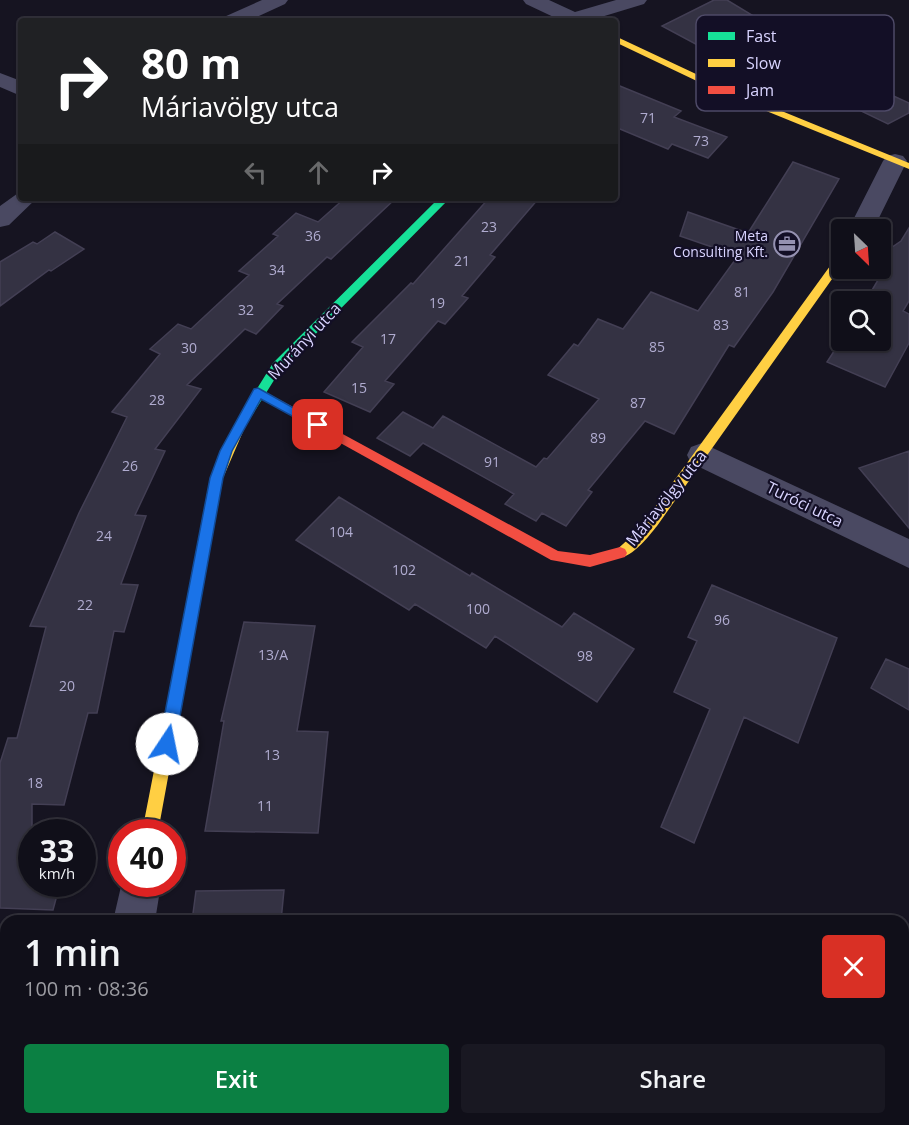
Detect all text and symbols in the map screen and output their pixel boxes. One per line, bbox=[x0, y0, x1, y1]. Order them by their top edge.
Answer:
legend bbox=[696, 15, 894, 111]
text: Fast bbox=[746, 25, 777, 47]
text: 80 m bbox=[141, 34, 241, 91]
icon: right bbox=[42, 42, 120, 120]
text: Slow bbox=[746, 52, 781, 74]
text: Jam bbox=[744, 79, 774, 101]
text: Máriavölgy utca bbox=[141, 88, 339, 125]
house number: 71 bbox=[640, 108, 656, 127]
house number: 73 bbox=[693, 131, 709, 150]
icon: left bbox=[239, 156, 272, 189]
icon: ahead bbox=[302, 156, 335, 189]
icon: right bbox=[365, 156, 398, 189]
house number: 23 bbox=[481, 217, 497, 236]
north arrow bbox=[831, 219, 891, 279]
map controls bbox=[831, 219, 891, 351]
house number: 36 bbox=[305, 226, 321, 245]
place label: Meta Consulting Kft. bbox=[673, 226, 768, 261]
office icon: Meta Consulting Kft. bbox=[772, 229, 802, 259]
house number: 21 bbox=[454, 251, 470, 270]
house number: 34 bbox=[269, 260, 285, 279]
house number: 81 bbox=[734, 282, 750, 301]
button: search bbox=[831, 291, 891, 351]
house number: 19 bbox=[429, 293, 445, 312]
street label: Murányi utca bbox=[263, 298, 345, 384]
house number: 32 bbox=[238, 300, 254, 319]
house number: 83 bbox=[713, 315, 729, 334]
house number: 17 bbox=[380, 329, 396, 348]
house number: 85 bbox=[649, 337, 665, 356]
house number: 30 bbox=[181, 338, 197, 357]
house number: 15 bbox=[351, 378, 367, 397]
house number: 28 bbox=[149, 390, 165, 409]
house number: 87 bbox=[630, 393, 646, 412]
pin bbox=[292, 399, 343, 450]
icon: arrive bbox=[301, 408, 334, 441]
house number: 89 bbox=[590, 428, 606, 447]
street label: Máriavölgy utca bbox=[621, 445, 711, 551]
house number: 91 bbox=[484, 452, 500, 471]
house number: 26 bbox=[122, 456, 138, 475]
street label: Turóci utca bbox=[763, 476, 847, 532]
house number: 104 bbox=[329, 522, 353, 541]
house number: 24 bbox=[96, 526, 112, 545]
house number: 102 bbox=[392, 560, 416, 579]
house number: 22 bbox=[77, 595, 93, 614]
house number: 100 bbox=[466, 599, 490, 618]
house number: 96 bbox=[714, 610, 730, 629]
house number: 13/A bbox=[258, 645, 288, 664]
house number: 98 bbox=[577, 646, 593, 665]
house number: 20 bbox=[59, 676, 75, 695]
position arrow bbox=[135, 712, 199, 776]
house number: 13 bbox=[264, 745, 280, 764]
house number: 18 bbox=[27, 773, 43, 792]
house number: 11 bbox=[257, 796, 273, 815]
speed limit sign: 40 bbox=[108, 819, 186, 897]
text: 33 bbox=[40, 830, 74, 871]
text: km/h bbox=[39, 863, 75, 883]
text: 1 min bbox=[24, 928, 121, 977]
button: close bbox=[822, 935, 885, 998]
text: 100 m · 08:36 bbox=[24, 975, 149, 1002]
button: Exit bbox=[24, 1044, 449, 1113]
button: Share bbox=[461, 1044, 885, 1113]

